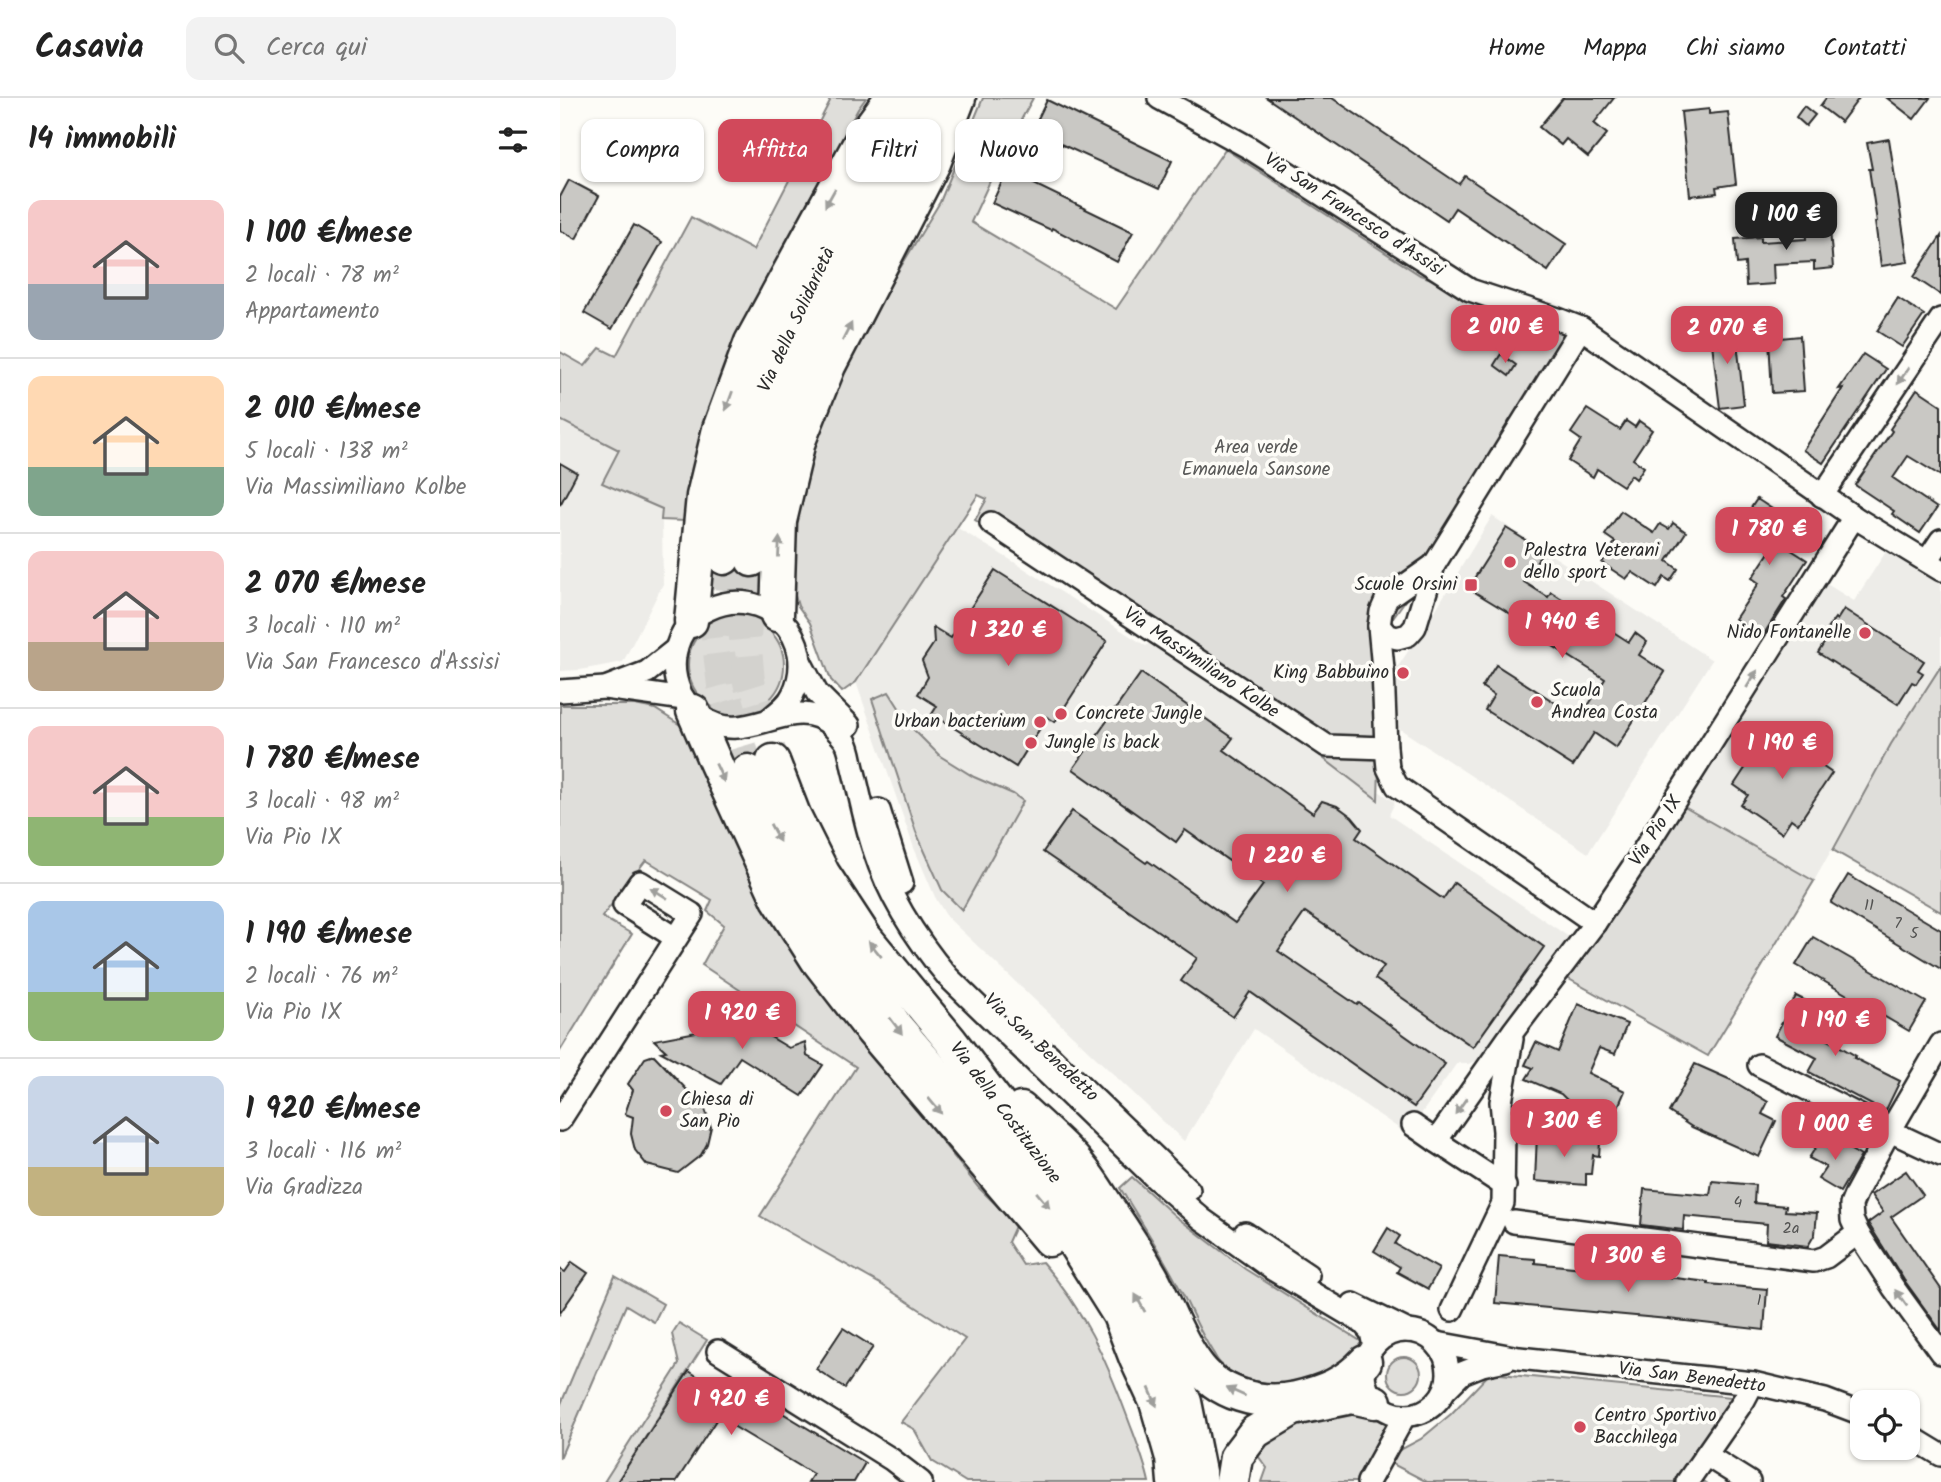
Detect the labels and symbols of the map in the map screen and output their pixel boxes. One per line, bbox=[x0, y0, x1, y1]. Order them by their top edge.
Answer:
street label: Via San Francesco d'Assisi bbox=[1258, 145, 1451, 286]
one-way arrow bbox=[824, 188, 836, 208]
pin: 1 100 € bbox=[1721, 192, 1851, 252]
street label: Via della Solidarietà bbox=[750, 242, 844, 397]
pin: 2 010 € bbox=[1440, 306, 1570, 365]
pin: 2 070 € bbox=[1662, 306, 1792, 366]
one-way arrow bbox=[841, 322, 853, 342]
one-way arrow bbox=[1896, 367, 1910, 385]
one-way arrow bbox=[724, 391, 735, 412]
park label: Area verde Emanuela Sansone bbox=[1182, 433, 1331, 485]
pin: 1 780 € bbox=[1704, 508, 1834, 567]
one-way arrow bbox=[773, 536, 784, 558]
place label: Palestra Veterani dello sport bbox=[1524, 536, 1661, 588]
marker: Palestra Veterani dello sport bbox=[1502, 554, 1518, 570]
place label: Scuole Orsini bbox=[1355, 570, 1458, 600]
marker: Scuole Orsini bbox=[1463, 577, 1479, 593]
street label: Via Massimiliano Kolbe bbox=[1117, 599, 1286, 727]
pin: 1 940 € bbox=[1497, 601, 1627, 660]
pin: 1 320 € bbox=[943, 608, 1073, 668]
place label: Nido Fontanelle bbox=[1726, 618, 1851, 648]
marker: Nido Fontanelle bbox=[1857, 625, 1873, 641]
place label: King Babbuino bbox=[1273, 658, 1389, 688]
marker: King Babbuino bbox=[1395, 665, 1411, 681]
one-way arrow bbox=[1746, 670, 1759, 689]
place label: Scuola Andrea Costa bbox=[1551, 676, 1658, 728]
marker: Scuola Andrea Costa bbox=[1529, 694, 1545, 710]
place label: Concrete Jungle bbox=[1075, 699, 1203, 729]
marker: Concrete Jungle bbox=[1053, 706, 1069, 722]
place label: Urban bacterium bbox=[893, 707, 1026, 737]
marker: Urban bacterium bbox=[1032, 714, 1048, 730]
pin: 1 190 € bbox=[1717, 722, 1847, 781]
place label: Jungle is back bbox=[1045, 728, 1160, 758]
marker: Jungle is back bbox=[1023, 735, 1039, 751]
one-way arrow bbox=[715, 763, 726, 784]
street label: Via Pio IX bbox=[1622, 789, 1690, 873]
one-way arrow bbox=[769, 824, 781, 843]
pin: 1 220 € bbox=[1222, 834, 1352, 894]
one-way arrow bbox=[649, 887, 668, 900]
house number: 11 bbox=[1864, 893, 1874, 918]
house number: 7 bbox=[1894, 911, 1902, 936]
house number: 5 bbox=[1910, 921, 1920, 946]
one-way arrow bbox=[868, 941, 883, 959]
street label: Via San Benedetto bbox=[976, 986, 1106, 1110]
pin: 1 920 € bbox=[677, 992, 807, 1051]
pin: 1 190 € bbox=[1770, 998, 1900, 1058]
one-way arrow bbox=[889, 1016, 904, 1034]
street label: Via della Costituzione bbox=[941, 1035, 1069, 1191]
place label: Chiesa di San Pio bbox=[680, 1085, 755, 1137]
one-way arrow bbox=[928, 1097, 943, 1115]
one-way arrow bbox=[1454, 1097, 1468, 1115]
pin: 1 300 € bbox=[1499, 1100, 1629, 1159]
pin: 1 000 € bbox=[1770, 1102, 1900, 1162]
marker: Chiesa di San Pio bbox=[658, 1103, 674, 1119]
house number: 4 bbox=[1734, 1190, 1743, 1215]
one-way arrow bbox=[1035, 1191, 1050, 1208]
house number: 2a bbox=[1783, 1216, 1799, 1241]
pin: 1 300 € bbox=[1563, 1234, 1693, 1294]
house number: 1 bbox=[1756, 1288, 1762, 1313]
one-way arrow bbox=[1894, 1289, 1908, 1307]
one-way arrow bbox=[1134, 1293, 1146, 1312]
street label: Via San Benedetto bbox=[1616, 1354, 1768, 1402]
pin: 1 920 € bbox=[666, 1378, 796, 1437]
one-way arrow bbox=[1226, 1386, 1246, 1398]
one-way arrow bbox=[1147, 1387, 1158, 1408]
place label: Centro Sportivo Bacchilega bbox=[1594, 1401, 1717, 1453]
marker: Centro Sportivo Bacchilega bbox=[1572, 1419, 1588, 1435]

